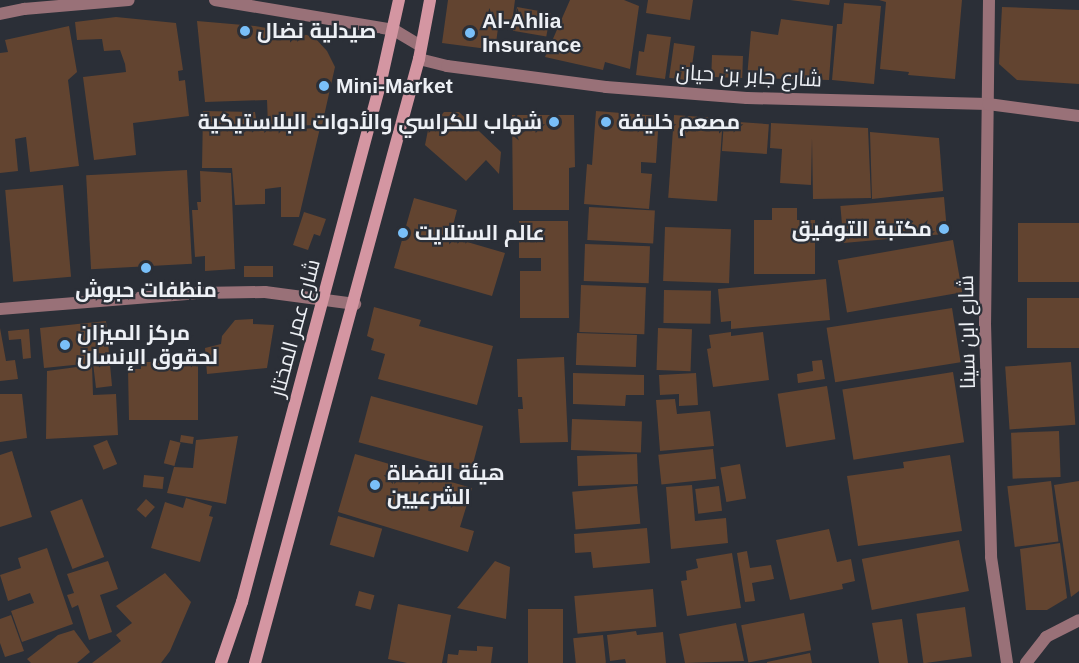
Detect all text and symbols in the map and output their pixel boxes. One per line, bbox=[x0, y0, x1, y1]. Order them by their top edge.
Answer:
place label: Al-Ahlia Insurance bbox=[482, 8, 581, 58]
place label: صيدلية نضال bbox=[257, 18, 376, 44]
marker: صيدلية نضال bbox=[238, 24, 252, 38]
marker: Al-Ahlia Insurance bbox=[463, 26, 477, 40]
street label: شارع جابر بن حيان bbox=[675, 60, 823, 92]
place label: Mini-Market bbox=[336, 73, 453, 99]
marker: Mini-Market bbox=[317, 79, 331, 93]
place label: شهاب للكراسي والأدوات البلاستيكية bbox=[198, 109, 542, 135]
place label: مصعم خليفة bbox=[618, 109, 740, 135]
marker: شهاب للكراسي والأدوات البلاستيكية bbox=[547, 115, 561, 129]
marker: مصعم خليفة bbox=[599, 115, 613, 129]
place label: مكتبة التوفيق bbox=[792, 216, 932, 242]
place label: عالم الستلايت bbox=[415, 220, 545, 246]
marker: مكتبة التوفيق bbox=[937, 222, 951, 236]
marker: عالم الستلايت bbox=[396, 226, 410, 240]
street label: شارع عمر المختار bbox=[265, 256, 325, 400]
marker: منظفات حبوش bbox=[139, 261, 153, 275]
street label: شارع ابن سينا bbox=[953, 275, 981, 389]
place label: منظفات حبوش bbox=[75, 277, 217, 303]
place label: مركز الميزان لحقوق الإنسان bbox=[77, 320, 218, 370]
marker: مركز الميزان لحقوق الإنسان bbox=[58, 338, 72, 352]
place label: هيئة القضاة الشرعيين bbox=[387, 460, 505, 510]
marker: هيئة القضاة الشرعيين bbox=[368, 478, 382, 492]

